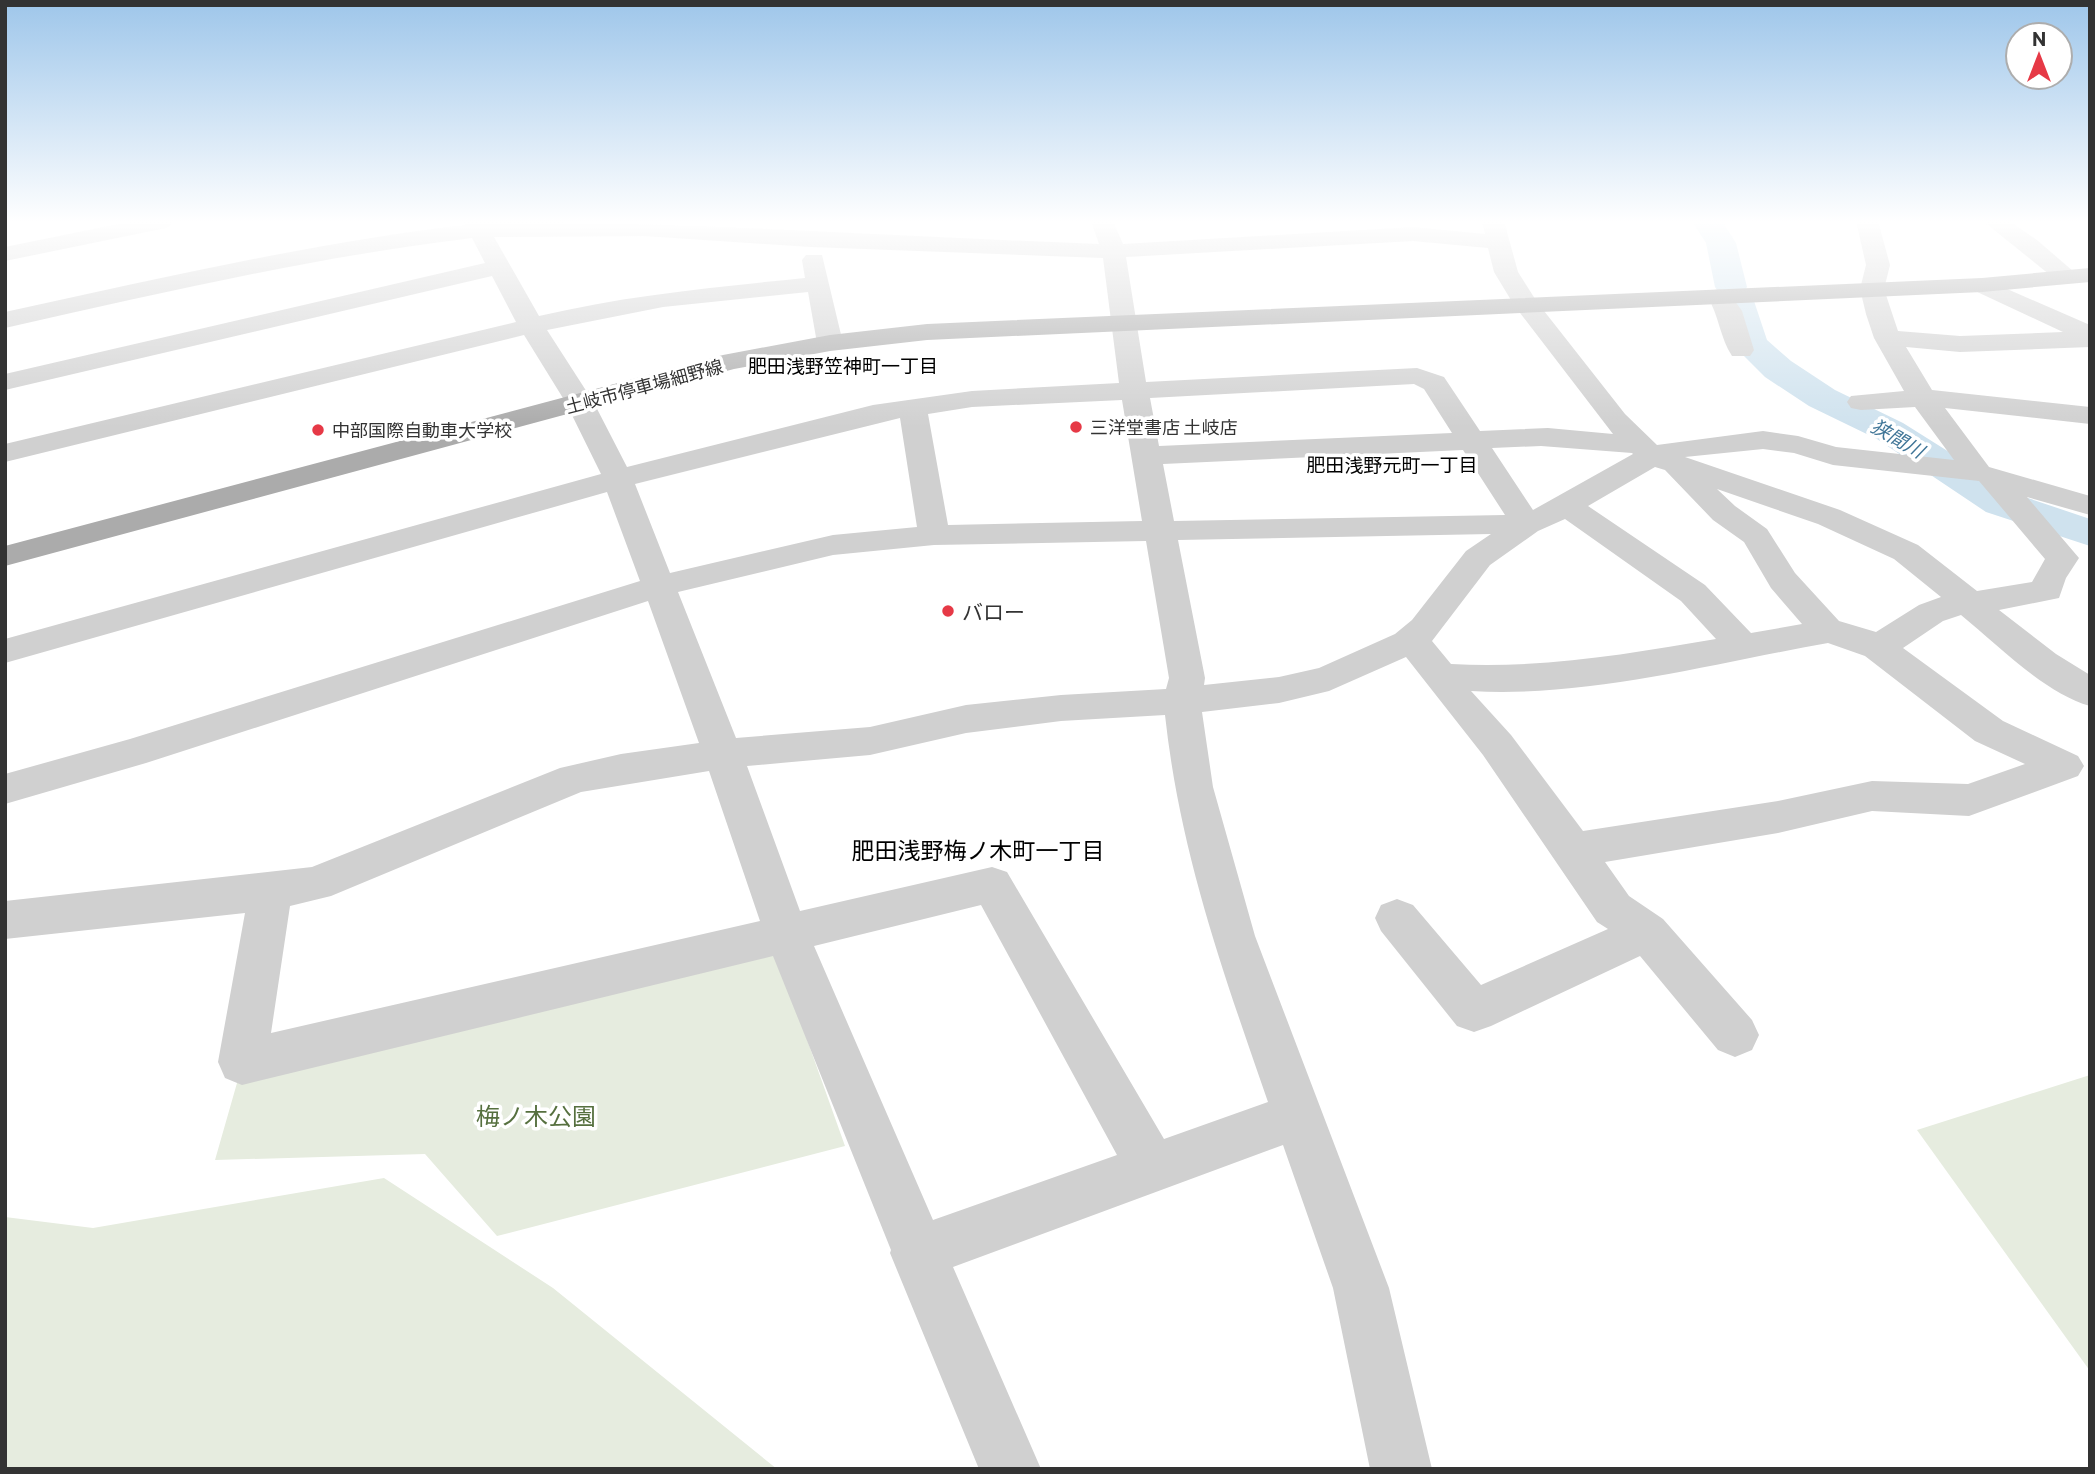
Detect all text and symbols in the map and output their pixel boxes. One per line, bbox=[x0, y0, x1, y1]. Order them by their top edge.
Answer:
north arrow bbox=[2004, 21, 2074, 91]
text: N bbox=[2032, 27, 2046, 50]
street label: 土岐市停車場細野線 bbox=[563, 354, 725, 418]
district label: 肥田浅野笠神町一丁目 bbox=[748, 354, 938, 377]
water label: 狭間川 bbox=[1868, 414, 1930, 463]
place label: 三洋堂書店 土岐店 bbox=[1090, 416, 1237, 438]
place label: 中部国際自動車大学校 bbox=[332, 419, 512, 441]
marker: 三洋堂書店 土岐店 bbox=[1068, 419, 1084, 435]
marker: 中部国際自動車大学校 bbox=[310, 422, 326, 438]
district label: 肥田浅野元町一丁目 bbox=[1306, 453, 1478, 476]
place label: バロー bbox=[962, 599, 1025, 624]
marker: バロー bbox=[940, 603, 956, 619]
district label: 肥田浅野梅ノ木町一丁目 bbox=[852, 836, 1105, 864]
park label: 梅ノ木公園 bbox=[476, 1101, 596, 1130]

